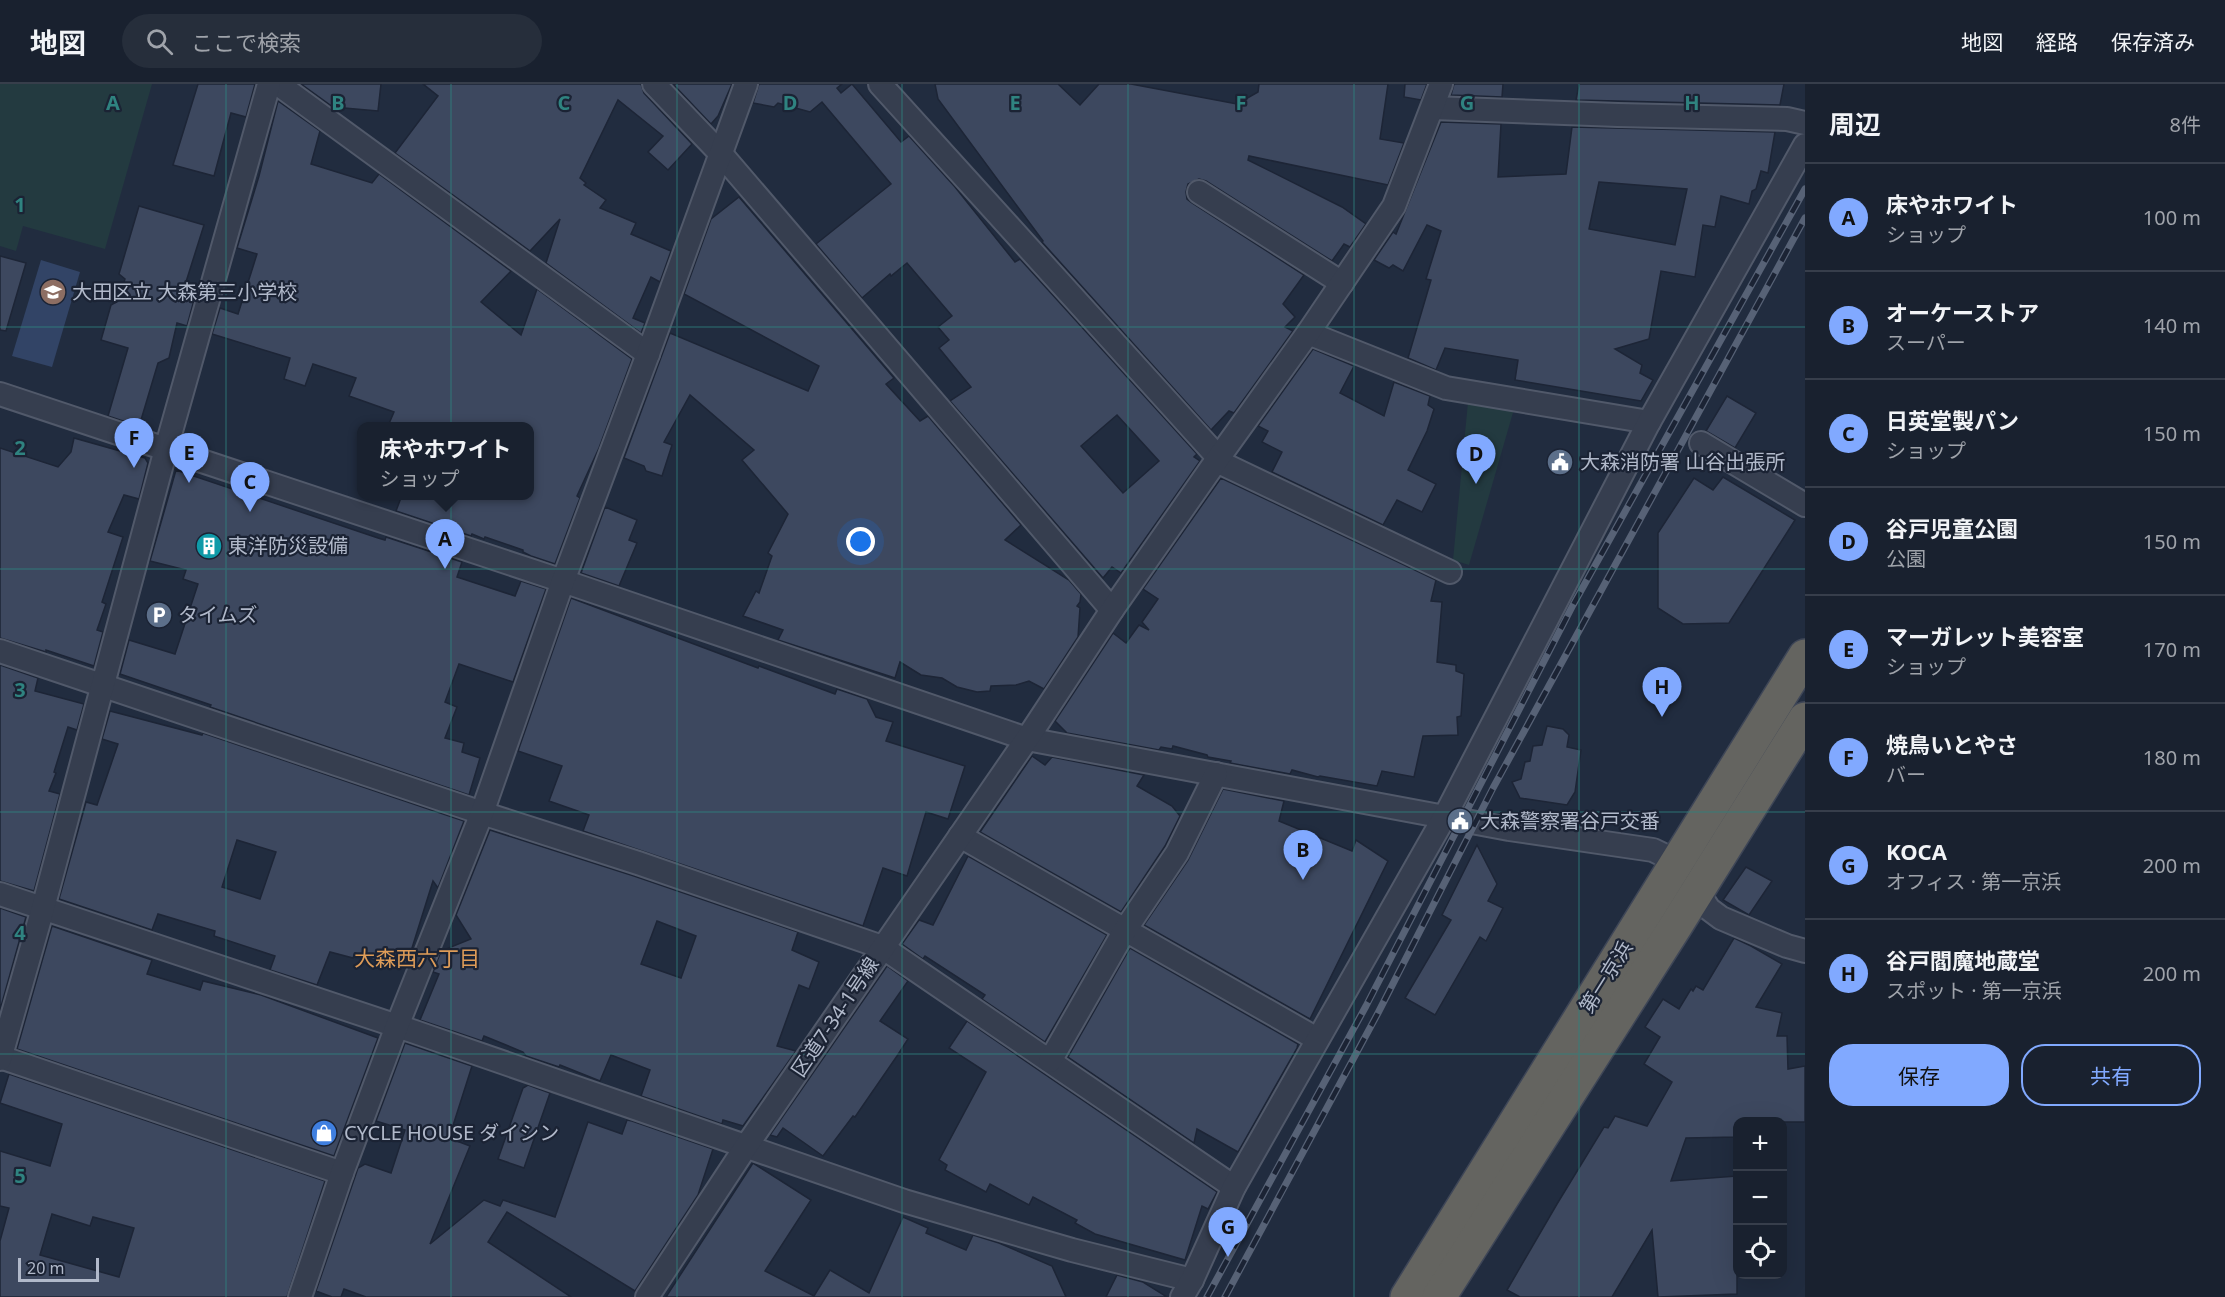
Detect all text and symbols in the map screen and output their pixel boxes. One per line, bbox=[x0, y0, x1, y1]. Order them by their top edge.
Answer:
search box bbox=[122, 14, 542, 68]
text: 地図 bbox=[30, 23, 86, 61]
icon: search bbox=[143, 25, 176, 58]
text: ここで検索 bbox=[191, 27, 301, 57]
text: 地図 bbox=[1961, 28, 2003, 56]
text: 経路 bbox=[2036, 28, 2078, 56]
text: 保存済み bbox=[2111, 28, 2195, 56]
text: A bbox=[106, 89, 120, 116]
text: B bbox=[331, 89, 345, 116]
text: C bbox=[558, 89, 571, 116]
text: D bbox=[783, 89, 797, 116]
text: E bbox=[1009, 89, 1021, 116]
text: F bbox=[1236, 89, 1246, 116]
text: G bbox=[1460, 89, 1474, 116]
text: H bbox=[1684, 89, 1700, 116]
text: 周辺 bbox=[1829, 106, 1881, 142]
text: 8件 bbox=[2170, 111, 2201, 138]
text: 床やホワイト bbox=[1886, 189, 2018, 219]
text: 1 bbox=[14, 191, 26, 218]
text: A bbox=[1842, 204, 1855, 231]
text: 100 m bbox=[2143, 204, 2201, 231]
text: ショップ bbox=[1886, 221, 1966, 248]
school or university icon: 大田区立 大森第三小学校 bbox=[38, 277, 68, 307]
place label: 大田区立 大森第三小学校 bbox=[72, 278, 297, 305]
text: オーケーストア bbox=[1886, 297, 2039, 327]
text: B bbox=[1842, 312, 1855, 339]
text: 140 m bbox=[2143, 312, 2201, 339]
text: スーパー bbox=[1886, 329, 1966, 356]
text: 日英堂製パン bbox=[1886, 405, 2019, 435]
pin: F bbox=[114, 418, 154, 468]
text: C bbox=[1842, 420, 1855, 447]
text: 150 m bbox=[2143, 420, 2201, 447]
popup bbox=[357, 422, 534, 500]
text: 床やホワイト bbox=[379, 433, 512, 463]
text: 2 bbox=[14, 434, 26, 461]
pin: E bbox=[170, 434, 208, 483]
pin: D bbox=[1456, 434, 1496, 484]
text: ショップ bbox=[1886, 437, 1966, 464]
public building icon: 大森消防署 山谷出張所 bbox=[1545, 447, 1575, 477]
place label: 大森消防署 山谷出張所 bbox=[1580, 448, 1785, 475]
pin: C bbox=[230, 462, 270, 512]
text: ショップ bbox=[379, 465, 459, 492]
text: 谷戸児童公園 bbox=[1886, 513, 2018, 543]
pin: A bbox=[426, 520, 464, 569]
your location bbox=[846, 527, 875, 556]
text: D bbox=[1841, 528, 1856, 555]
text: 150 m bbox=[2143, 528, 2201, 555]
building icon: 東洋防災設備 bbox=[194, 531, 224, 561]
place label: 東洋防災設備 bbox=[228, 532, 348, 559]
text: 公園 bbox=[1886, 545, 1926, 572]
parking icon: タイムズ bbox=[144, 600, 174, 630]
place label: タイムズ bbox=[178, 601, 258, 628]
text: マーガレット美容室 bbox=[1886, 621, 2084, 651]
text: E bbox=[1843, 636, 1854, 663]
text: 170 m bbox=[2143, 636, 2201, 663]
text: ショップ bbox=[1886, 653, 1966, 680]
pin: H bbox=[1642, 668, 1682, 717]
text: 3 bbox=[14, 676, 26, 703]
text: 焼鳥いとやさ bbox=[1886, 729, 2018, 759]
text: F bbox=[1843, 744, 1854, 771]
text: 180 m bbox=[2143, 744, 2201, 771]
text: バー bbox=[1886, 761, 1926, 788]
public building icon: 大森警察署谷戸交番 bbox=[1445, 806, 1475, 836]
place label: 大森警察署谷戸交番 bbox=[1480, 807, 1660, 834]
pin: B bbox=[1284, 830, 1322, 880]
text: KOCA bbox=[1886, 836, 1947, 866]
text: G bbox=[1841, 852, 1856, 879]
text: 200 m bbox=[2143, 852, 2201, 879]
text: オフィス · 第一京浜 bbox=[1886, 868, 2061, 895]
text: 4 bbox=[14, 919, 26, 946]
street label: 第一京浜 bbox=[1573, 936, 1638, 1018]
district label: 大森西六丁目 bbox=[354, 944, 480, 972]
text: 谷戸閻魔地蔵堂 bbox=[1886, 945, 2040, 975]
street label: 区道7-34-1号線 bbox=[785, 952, 885, 1082]
text: H bbox=[1841, 960, 1856, 987]
text: 200 m bbox=[2143, 960, 2201, 987]
text: スポット · 第一京浜 bbox=[1886, 977, 2062, 1004]
button: 保存 bbox=[1829, 1044, 2009, 1106]
button: 共有 bbox=[2021, 1044, 2201, 1106]
map controls bbox=[1733, 1117, 1787, 1279]
button: + bbox=[1733, 1117, 1787, 1171]
shop icon: CYCLE HOUSE ダイシン bbox=[309, 1118, 339, 1148]
place label: CYCLE HOUSE ダイシン bbox=[344, 1119, 559, 1146]
text: 5 bbox=[14, 1162, 26, 1189]
button: − bbox=[1733, 1171, 1787, 1225]
pin: G bbox=[1208, 1208, 1248, 1257]
button: locate bbox=[1733, 1225, 1787, 1279]
scale bar bbox=[18, 1255, 99, 1282]
text: 20 m bbox=[27, 1257, 64, 1279]

